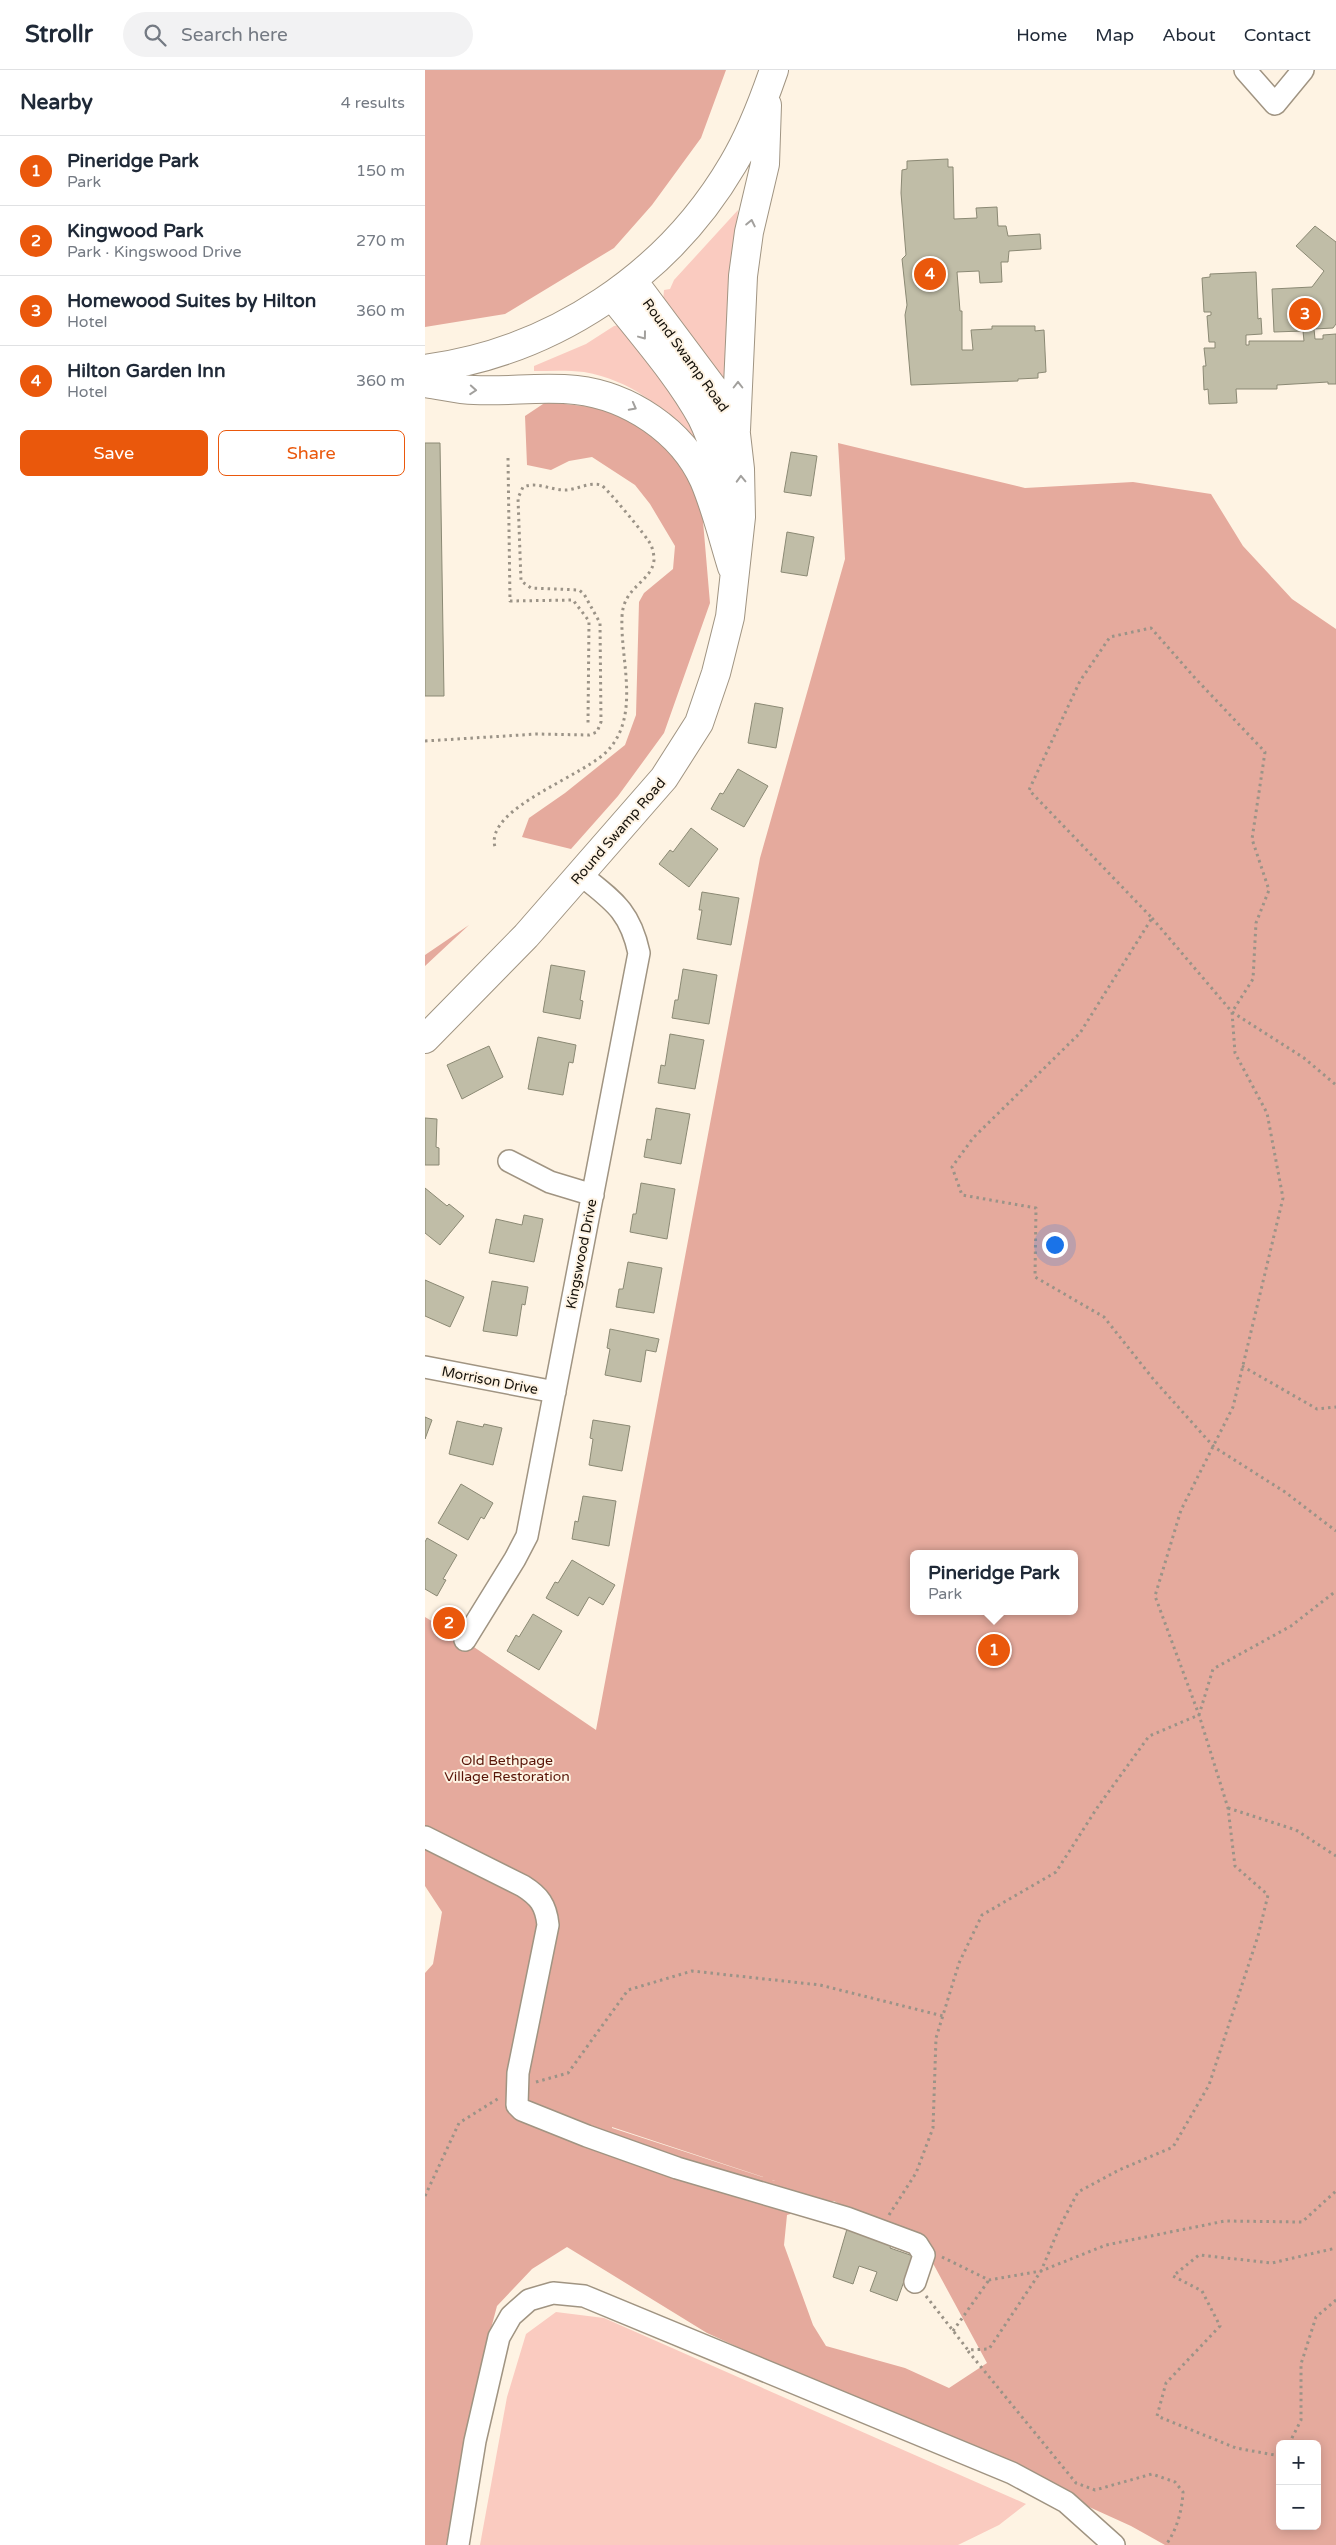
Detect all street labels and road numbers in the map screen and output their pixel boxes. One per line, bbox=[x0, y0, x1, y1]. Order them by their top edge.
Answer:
street label: Round Swamp Road bbox=[639, 295, 732, 415]
street label: Round Swamp Road bbox=[567, 775, 669, 888]
street label: Kingswood Drive bbox=[562, 1198, 601, 1311]
street label: Morrison Drive bbox=[440, 1363, 540, 1398]

